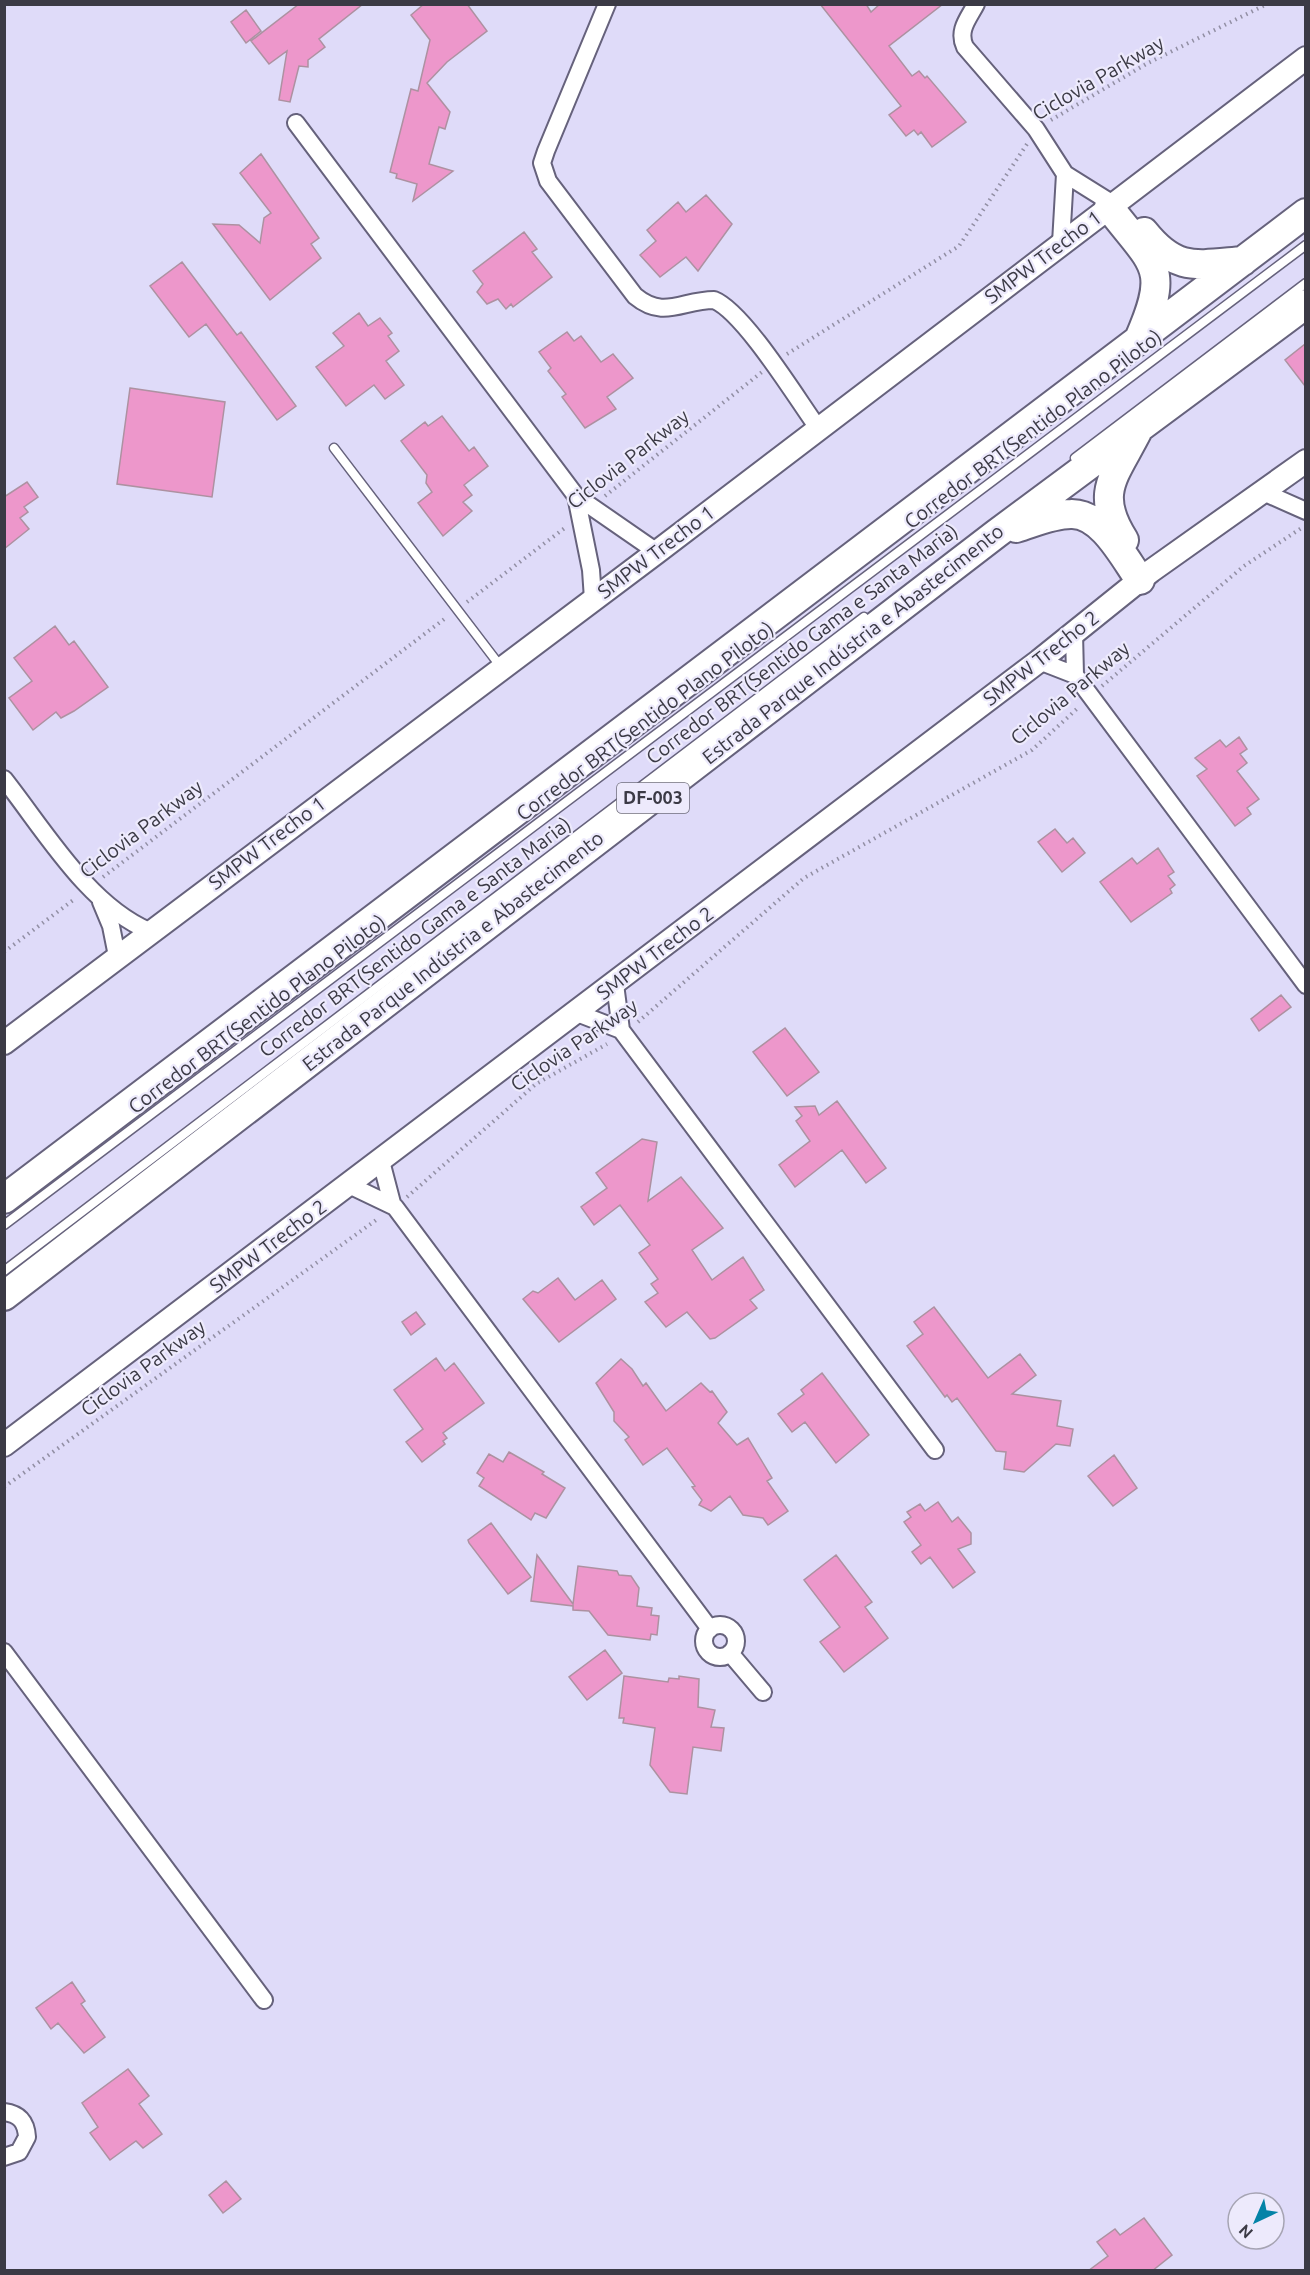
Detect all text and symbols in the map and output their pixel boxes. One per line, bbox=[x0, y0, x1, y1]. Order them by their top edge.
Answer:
street label: Ciclovia Parkway bbox=[1028, 30, 1168, 125]
street label: SMPW Trecho 1 bbox=[980, 205, 1106, 308]
street label: Corredor BRT(Sentido Plano Piloto) bbox=[900, 324, 1166, 533]
street label: Ciclovia Parkway bbox=[562, 404, 693, 513]
street label: SMPW Trecho 1 bbox=[593, 500, 719, 603]
street label: Corredor BRT(Sentido Gama e Santa Maria) bbox=[641, 519, 962, 768]
street label: Estrada Parque Indústria e Abastecimento bbox=[698, 519, 1008, 768]
street label: SMPW Trecho 2 bbox=[978, 605, 1103, 710]
street label: Corredor BRT(Sentido Plano Piloto) bbox=[512, 616, 778, 825]
street label: Ciclovia Parkway bbox=[1006, 636, 1134, 749]
street label: Ciclovia Parkway bbox=[75, 775, 207, 882]
road number: DF-003 bbox=[617, 783, 689, 813]
street label: SMPW Trecho 1 bbox=[204, 791, 330, 894]
street label: Corredor BRT(Sentido Gama e Santa Maria) bbox=[254, 812, 575, 1061]
street label: Estrada Parque Indústria e Abastecimento bbox=[298, 826, 608, 1075]
street label: SMPW Trecho 2 bbox=[592, 901, 718, 1004]
street label: Corredor BRT(Sentido Plano Piloto) bbox=[124, 909, 390, 1118]
street label: Ciclovia Parkway bbox=[506, 993, 642, 1095]
street label: SMPW Trecho 2 bbox=[205, 1194, 331, 1297]
street label: Ciclovia Parkway bbox=[76, 1315, 210, 1420]
north arrow bbox=[1226, 2191, 1286, 2251]
text: N bbox=[1235, 2221, 1256, 2242]

